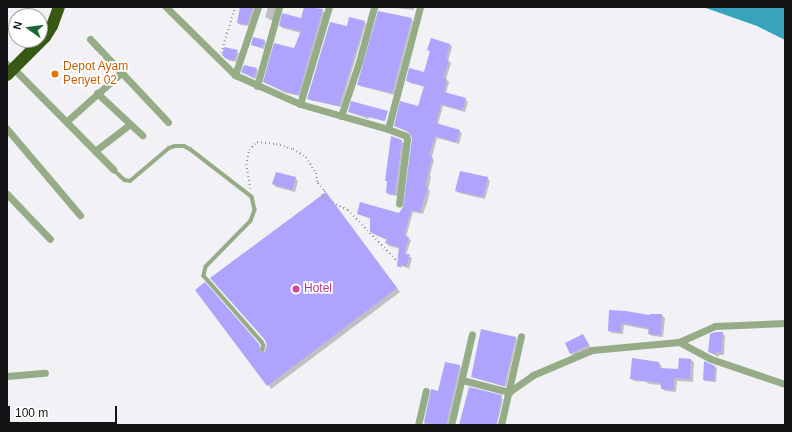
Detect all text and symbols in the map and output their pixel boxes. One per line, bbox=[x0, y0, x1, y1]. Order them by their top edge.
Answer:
north arrow bbox=[8, 8, 48, 48]
text: N bbox=[11, 20, 24, 31]
place label: Depot Ayam Penyet 02 bbox=[63, 60, 129, 88]
marker: Depot Ayam Penyet 02 bbox=[50, 69, 60, 79]
place label: Hotel bbox=[304, 282, 332, 296]
marker: Hotel bbox=[291, 284, 301, 294]
scale bar bbox=[10, 398, 119, 424]
text: 100 m bbox=[15, 406, 48, 420]

